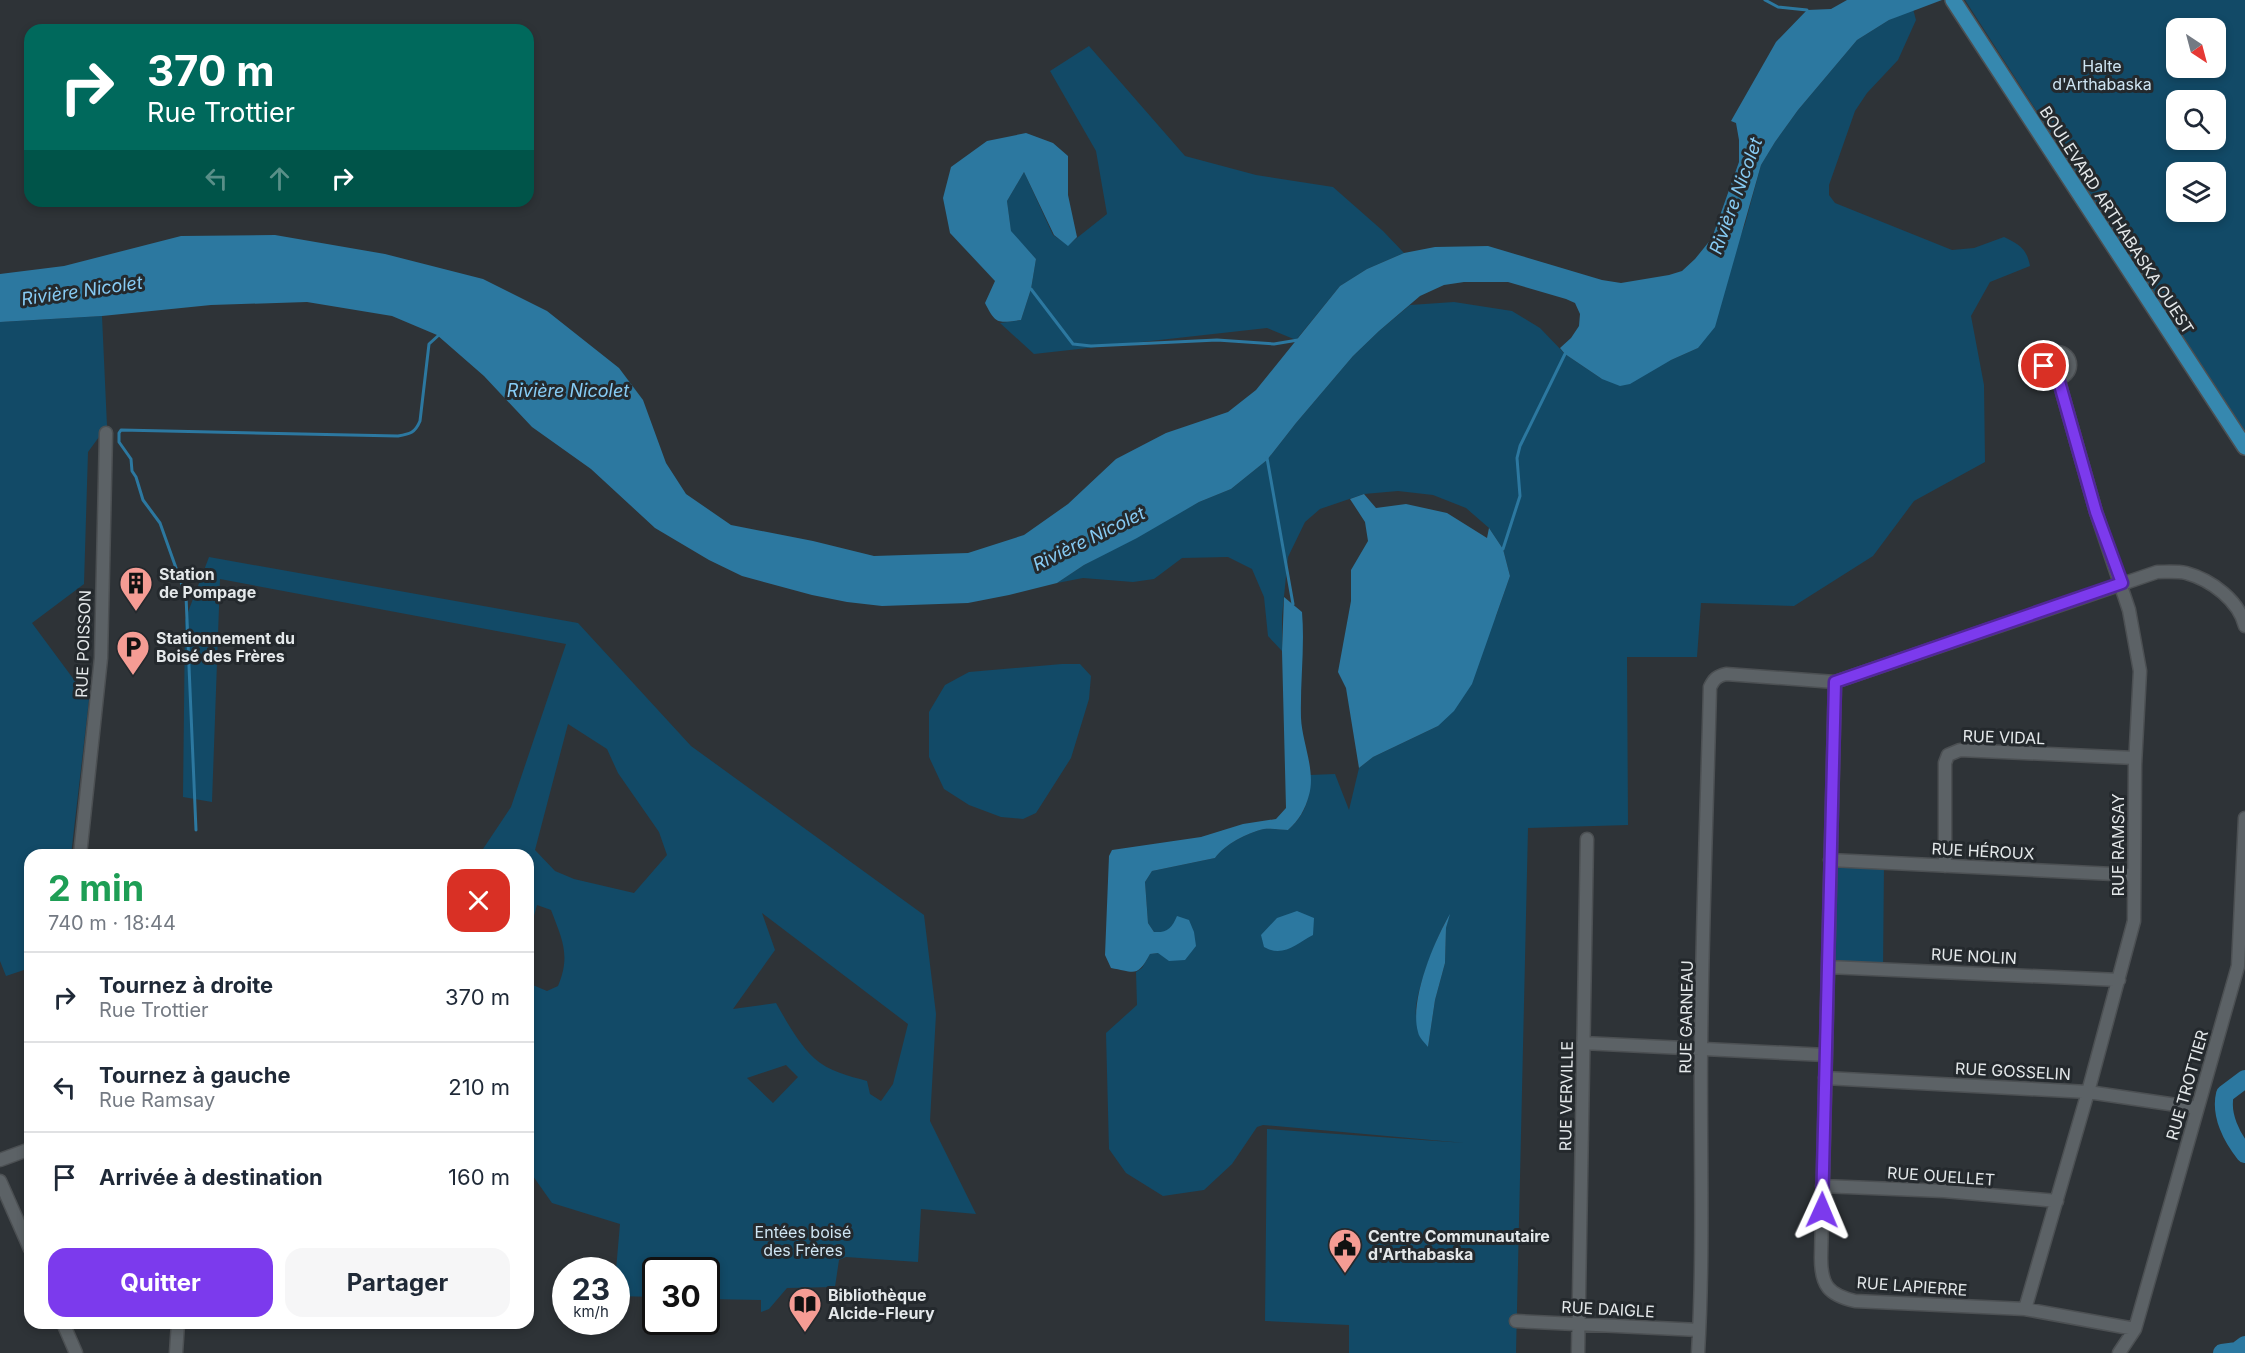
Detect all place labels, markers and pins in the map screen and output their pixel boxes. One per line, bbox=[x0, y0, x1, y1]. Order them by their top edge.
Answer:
pin bbox=[2018, 340, 2069, 391]
place label: Station de Pompage bbox=[159, 564, 256, 602]
building icon: Station de Pompage bbox=[118, 565, 154, 612]
place label: Stationnement du Boisé des Frères bbox=[156, 628, 295, 666]
parking icon: Stationnement du Boisé des Frères bbox=[115, 629, 151, 676]
place label: Centre Communautaire d'Arthabaska bbox=[1368, 1226, 1550, 1264]
public building icon: Centre Communautaire d'Arthabaska bbox=[1327, 1227, 1363, 1274]
place label: Bibliothèque Alcide-Fleury bbox=[828, 1285, 935, 1323]
library icon: Bibliothèque Alcide-Fleury bbox=[787, 1286, 823, 1333]

